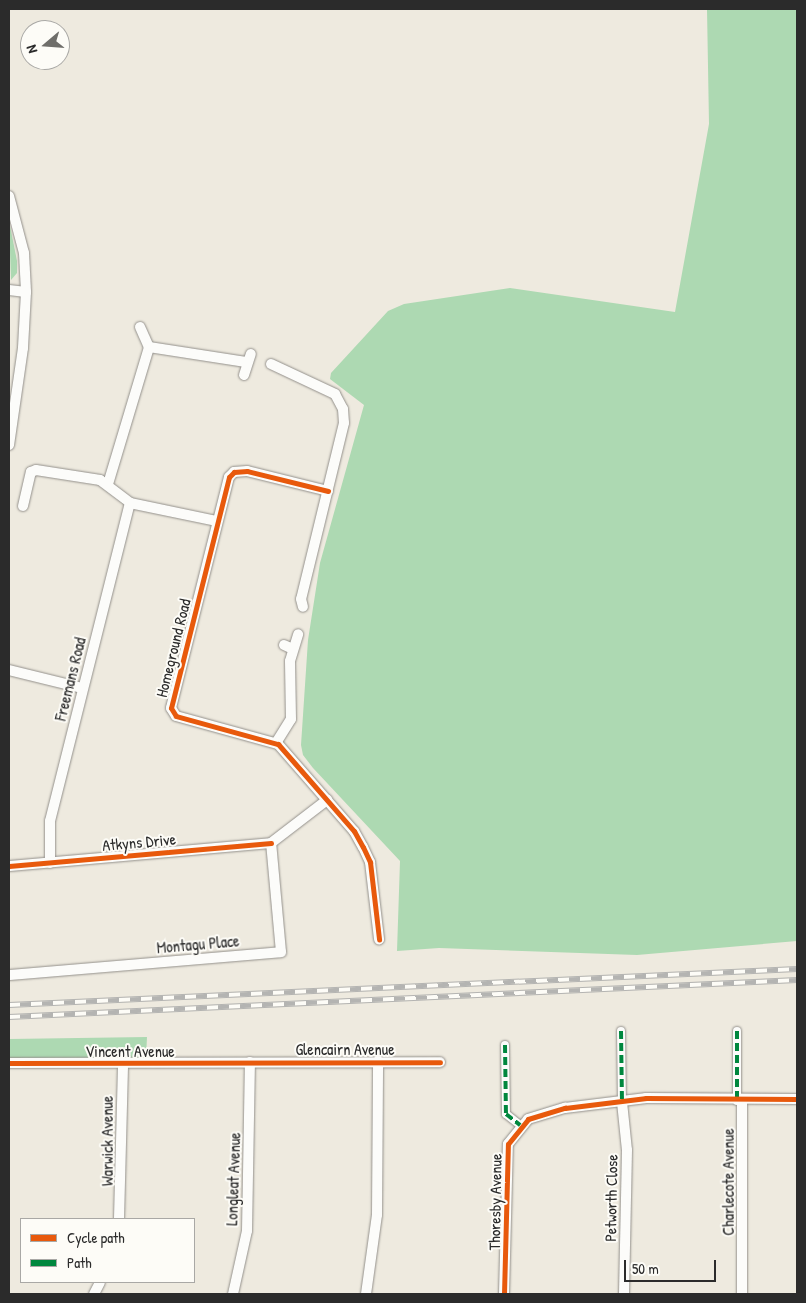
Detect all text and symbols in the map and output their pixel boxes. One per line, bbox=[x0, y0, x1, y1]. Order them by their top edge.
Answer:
north arrow bbox=[20, 20, 70, 70]
text: N bbox=[21, 43, 41, 56]
street label: Homeground Road bbox=[152, 597, 194, 699]
street label: Freemans Road bbox=[50, 635, 90, 723]
street label: Atkyns Drive bbox=[101, 829, 177, 855]
street label: Montagu Place bbox=[156, 931, 240, 957]
street label: Glencairn Avenue bbox=[295, 1039, 395, 1059]
street label: Vincent Avenue bbox=[85, 1041, 175, 1061]
street label: Warwick Avenue bbox=[97, 1096, 117, 1186]
street label: Charlecote Avenue bbox=[718, 1128, 738, 1236]
street label: Longleat Avenue bbox=[222, 1132, 244, 1226]
street label: Thoresby Avenue bbox=[485, 1153, 505, 1251]
street label: Petworth Close bbox=[601, 1154, 621, 1242]
legend bbox=[20, 1218, 195, 1283]
text: Cycle path bbox=[67, 1227, 125, 1248]
scale bar bbox=[626, 1250, 718, 1282]
text: Path bbox=[67, 1252, 92, 1273]
text: 50 m bbox=[632, 1258, 659, 1279]

